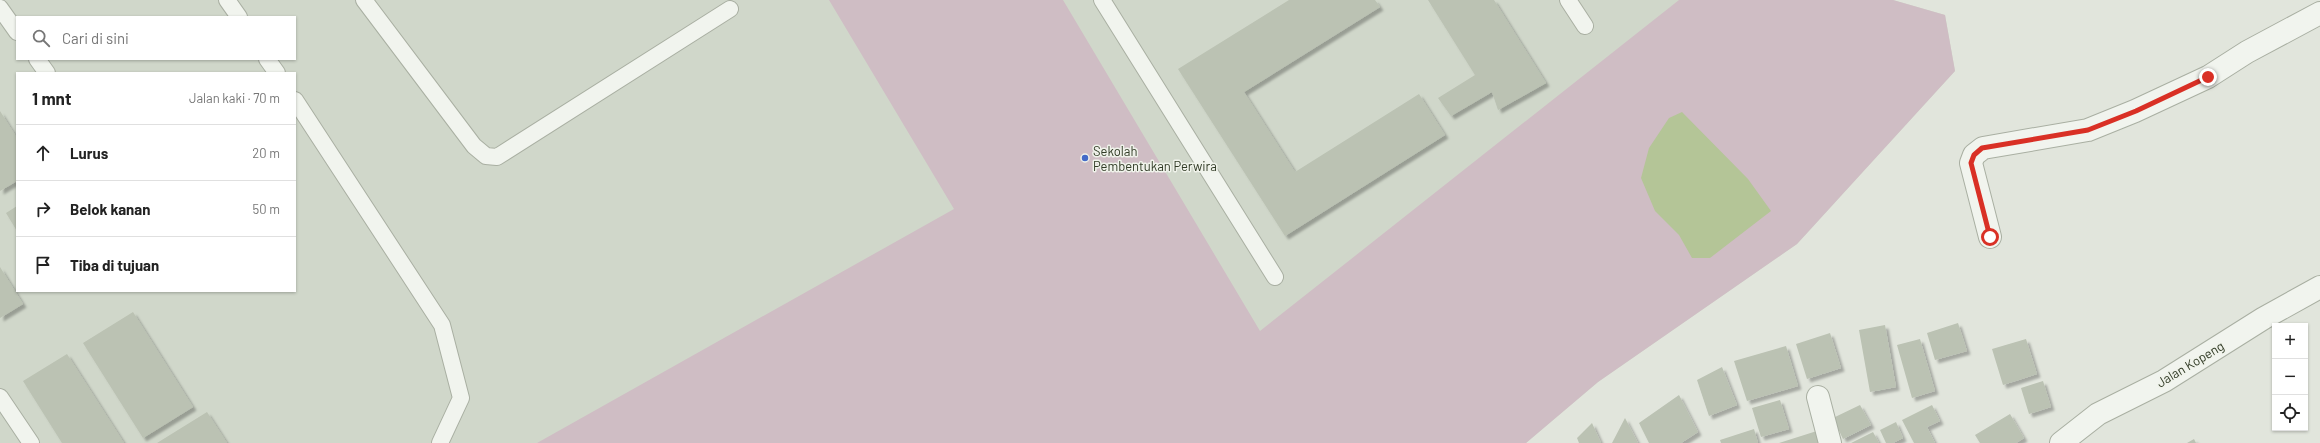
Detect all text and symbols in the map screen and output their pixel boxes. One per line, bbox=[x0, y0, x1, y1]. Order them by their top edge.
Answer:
search box bbox=[16, 16, 296, 60]
icon: search bbox=[30, 27, 52, 49]
text: Cari di sini bbox=[62, 29, 129, 47]
route end bbox=[2199, 68, 2217, 86]
text: 1 mnt bbox=[32, 88, 71, 108]
text: Jalan kaki · 70 m bbox=[189, 90, 280, 106]
icon: ahead bbox=[32, 142, 54, 164]
place label: Sekolah Pembentukan Perwira bbox=[1093, 143, 1217, 174]
text: Lurus bbox=[70, 144, 108, 162]
text: 20 m bbox=[252, 145, 280, 161]
marker: Sekolah Pembentukan Perwira bbox=[1080, 153, 1090, 163]
icon: right bbox=[32, 198, 54, 220]
text: Belok kanan bbox=[70, 200, 150, 218]
text: 50 m bbox=[253, 201, 280, 217]
route start bbox=[1981, 228, 1999, 246]
icon: arrive bbox=[32, 254, 54, 276]
text: Tiba di tujuan bbox=[70, 256, 159, 274]
map controls bbox=[2272, 323, 2308, 431]
button: + bbox=[2272, 323, 2308, 359]
street label: Jalan Kopeng bbox=[2153, 338, 2227, 390]
button: − bbox=[2272, 359, 2308, 395]
button: locate bbox=[2272, 395, 2308, 431]

